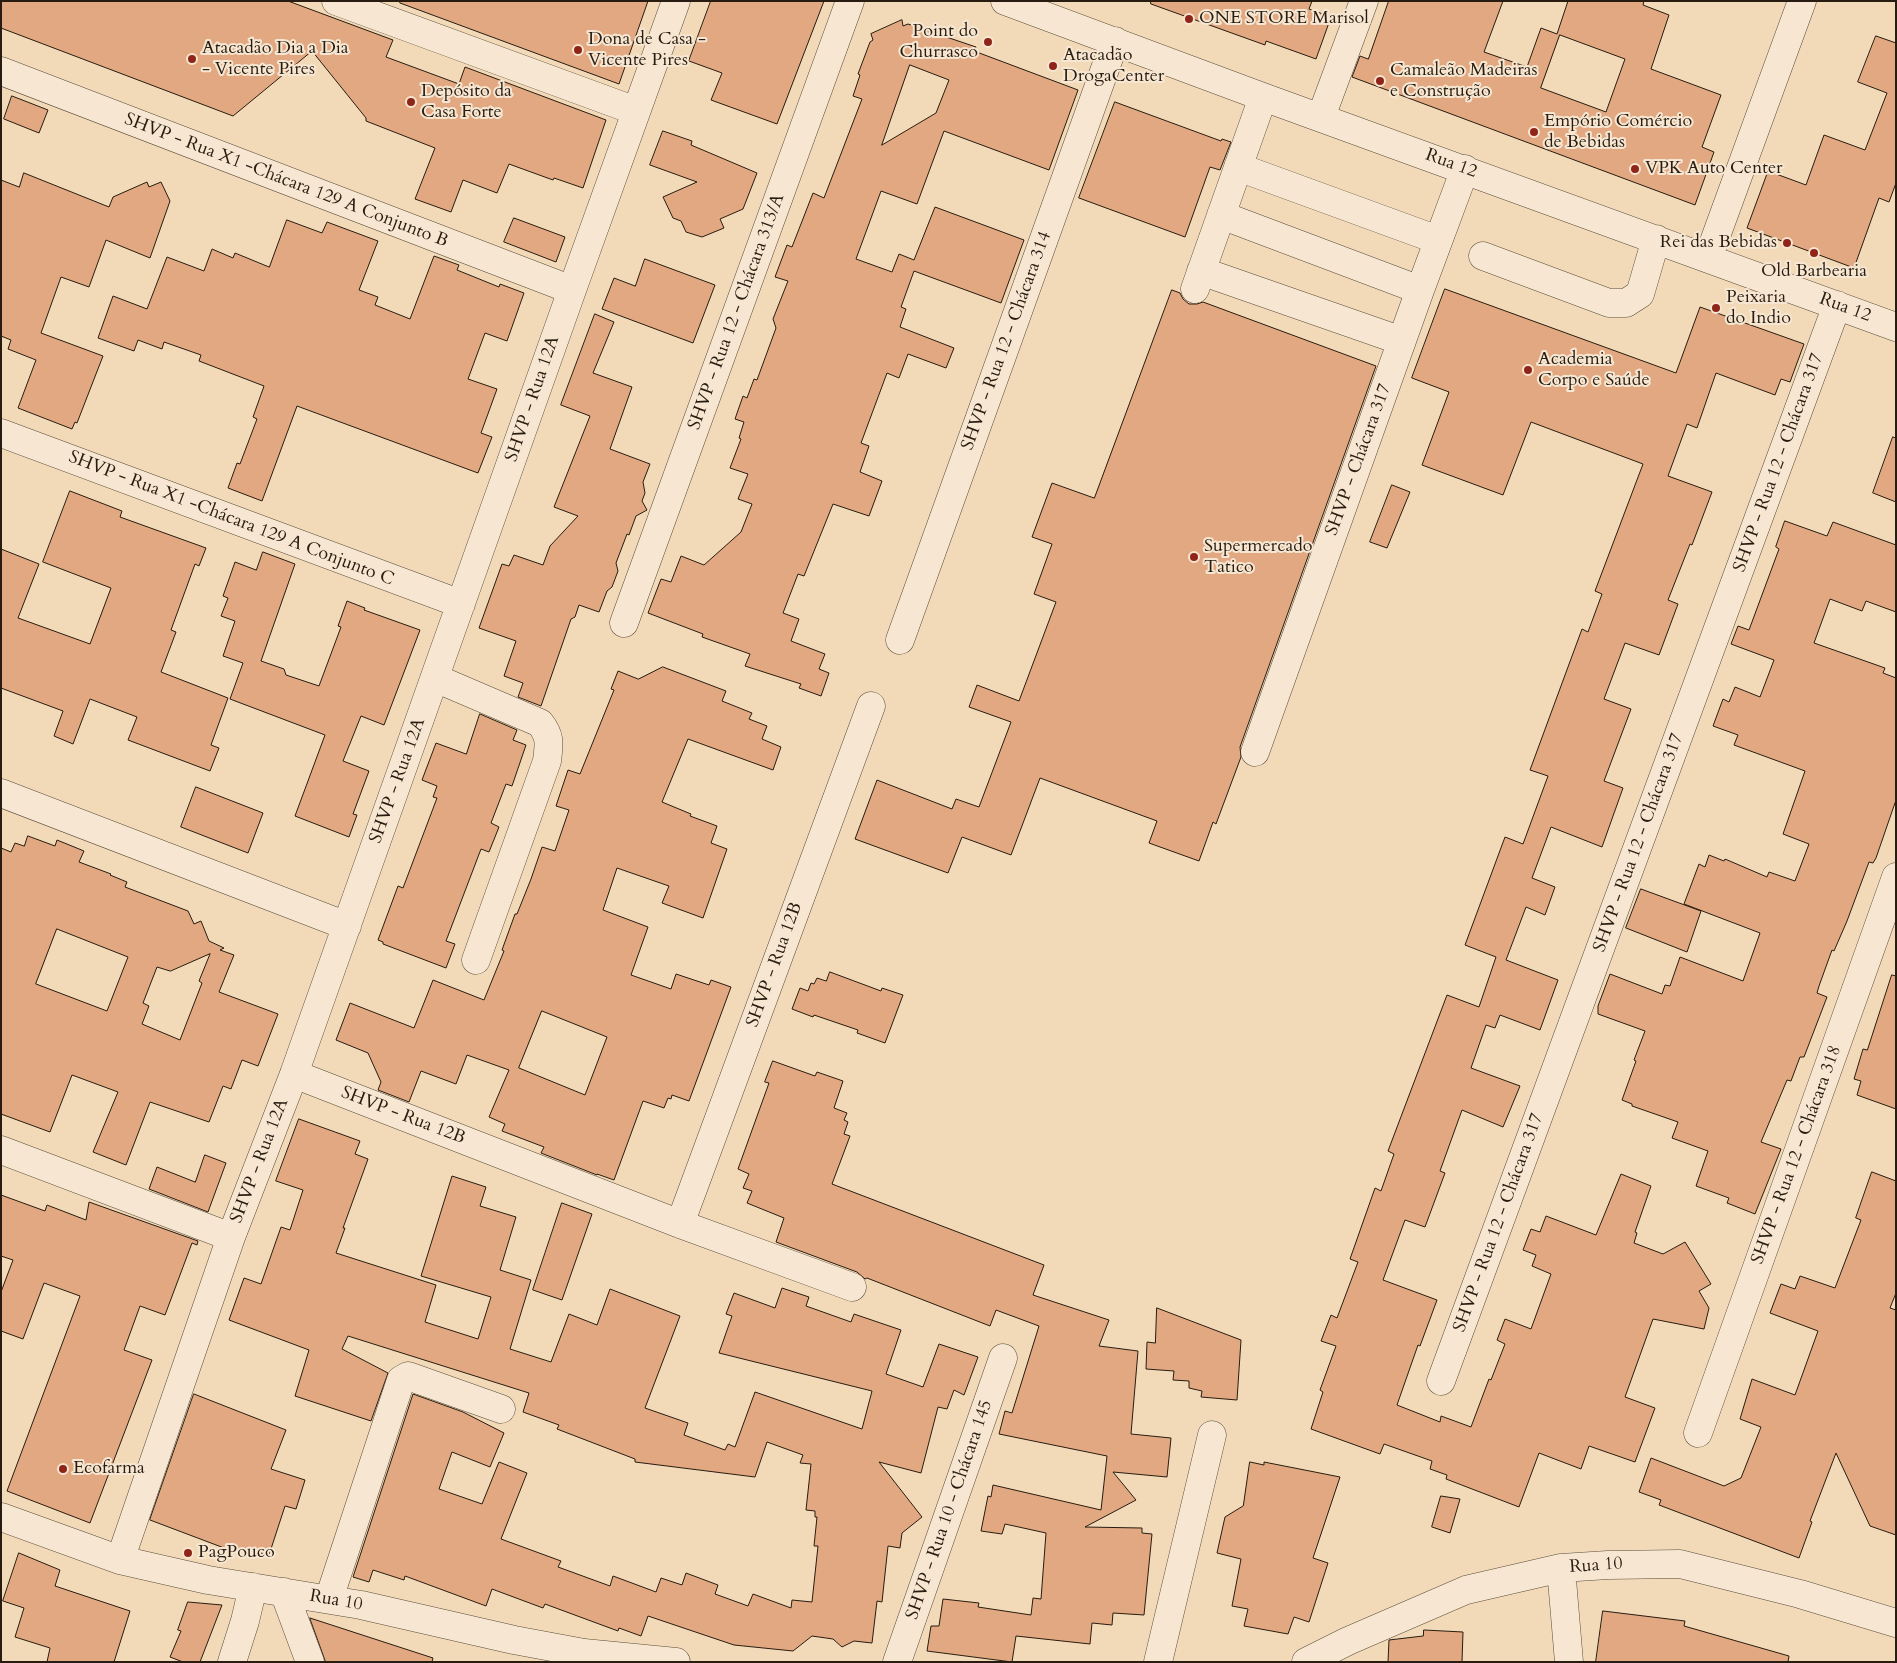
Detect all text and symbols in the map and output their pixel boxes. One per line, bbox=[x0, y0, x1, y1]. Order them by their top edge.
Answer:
place label: ONE STORE Marisol bbox=[1199, 8, 1369, 30]
marker: ONE STORE Marisol bbox=[1183, 13, 1195, 25]
place label: Point do Churrasco bbox=[900, 21, 978, 64]
place label: Dona de Casa - Vicente Pires bbox=[588, 29, 706, 72]
marker: Point do Churrasco bbox=[982, 36, 994, 48]
place label: Atacadão Dia a Dia - Vicente Pires bbox=[202, 38, 349, 80]
marker: Dona de Casa - Vicente Pires bbox=[572, 44, 584, 56]
place label: Atacadão DrogaCenter bbox=[1063, 45, 1164, 88]
marker: Atacadão Dia a Dia - Vicente Pires bbox=[186, 53, 198, 65]
marker: Atacadão DrogaCenter bbox=[1047, 60, 1059, 72]
place label: Camaleão Madeiras e Construção bbox=[1390, 60, 1538, 102]
marker: Camaleão Madeiras e Construção bbox=[1374, 75, 1386, 87]
place label: Depósito da Casa Forte bbox=[421, 81, 512, 124]
marker: Depósito da Casa Forte bbox=[405, 96, 417, 108]
street label: SHVP - Rua X1 -Chácara 129 A Conjunto B bbox=[121, 109, 451, 253]
place label: Empório Comércio de Bebidas bbox=[1544, 111, 1692, 154]
marker: Empório Comércio de Bebidas bbox=[1528, 126, 1540, 138]
street label: Rua 12 bbox=[1422, 145, 1480, 183]
place label: VPK Auto Center bbox=[1645, 158, 1783, 180]
marker: VPK Auto Center bbox=[1629, 163, 1641, 175]
street label: SHVP - Rua 12 - Chácara 313/A bbox=[684, 191, 790, 433]
street label: SHVP - Rua 12 - Chácara 314 bbox=[957, 229, 1057, 453]
place label: Rei das Bebidas bbox=[1660, 232, 1777, 254]
marker: Rei das Bebidas bbox=[1781, 237, 1793, 249]
marker: Old Barbearia bbox=[1808, 247, 1820, 259]
place label: Old Barbearia bbox=[1761, 261, 1867, 283]
place label: Peixaria do Indio bbox=[1726, 287, 1791, 330]
street label: Rua 12 bbox=[1816, 289, 1874, 327]
marker: Peixaria do Indio bbox=[1710, 302, 1722, 314]
street label: SHVP - Rua 12A bbox=[501, 333, 565, 465]
place label: Academia Corpo e Saúde bbox=[1538, 349, 1650, 392]
street label: SHVP - Rua 12 - Chácara 317 bbox=[1729, 351, 1829, 575]
marker: Academia Corpo e Saúde bbox=[1522, 364, 1534, 376]
street label: SHVP - Chácara 317 bbox=[1322, 381, 1396, 539]
street label: SHVP - Rua X1 -Chácara 129 A Conjunto C bbox=[65, 447, 397, 591]
place label: Supermercado Tatico bbox=[1204, 536, 1312, 578]
marker: Supermercado Tatico bbox=[1188, 551, 1200, 563]
street label: SHVP - Rua 12A bbox=[365, 715, 431, 847]
street label: SHVP - Rua 12 - Chácara 317 bbox=[1589, 731, 1689, 955]
street label: SHVP - Rua 12B bbox=[742, 900, 808, 1030]
street label: SHVP - Rua 12 - Chácara 318 bbox=[1747, 1043, 1847, 1267]
street label: SHVP - Rua 12B bbox=[338, 1082, 468, 1150]
street label: SHVP - Rua 12A bbox=[226, 1096, 294, 1226]
street label: SHVP - Rua 12 - Chácara 317 bbox=[1449, 1111, 1549, 1335]
street label: SHVP - Rua 10 - Chácara 145 bbox=[902, 1397, 998, 1623]
place label: Ecofarma bbox=[73, 1458, 145, 1480]
marker: Ecofarma bbox=[57, 1463, 69, 1475]
place label: PagPouco bbox=[198, 1542, 275, 1564]
marker: PagPouco bbox=[182, 1547, 194, 1559]
street label: Rua 10 bbox=[1569, 1553, 1623, 1579]
street label: Rua 10 bbox=[308, 1586, 364, 1616]

